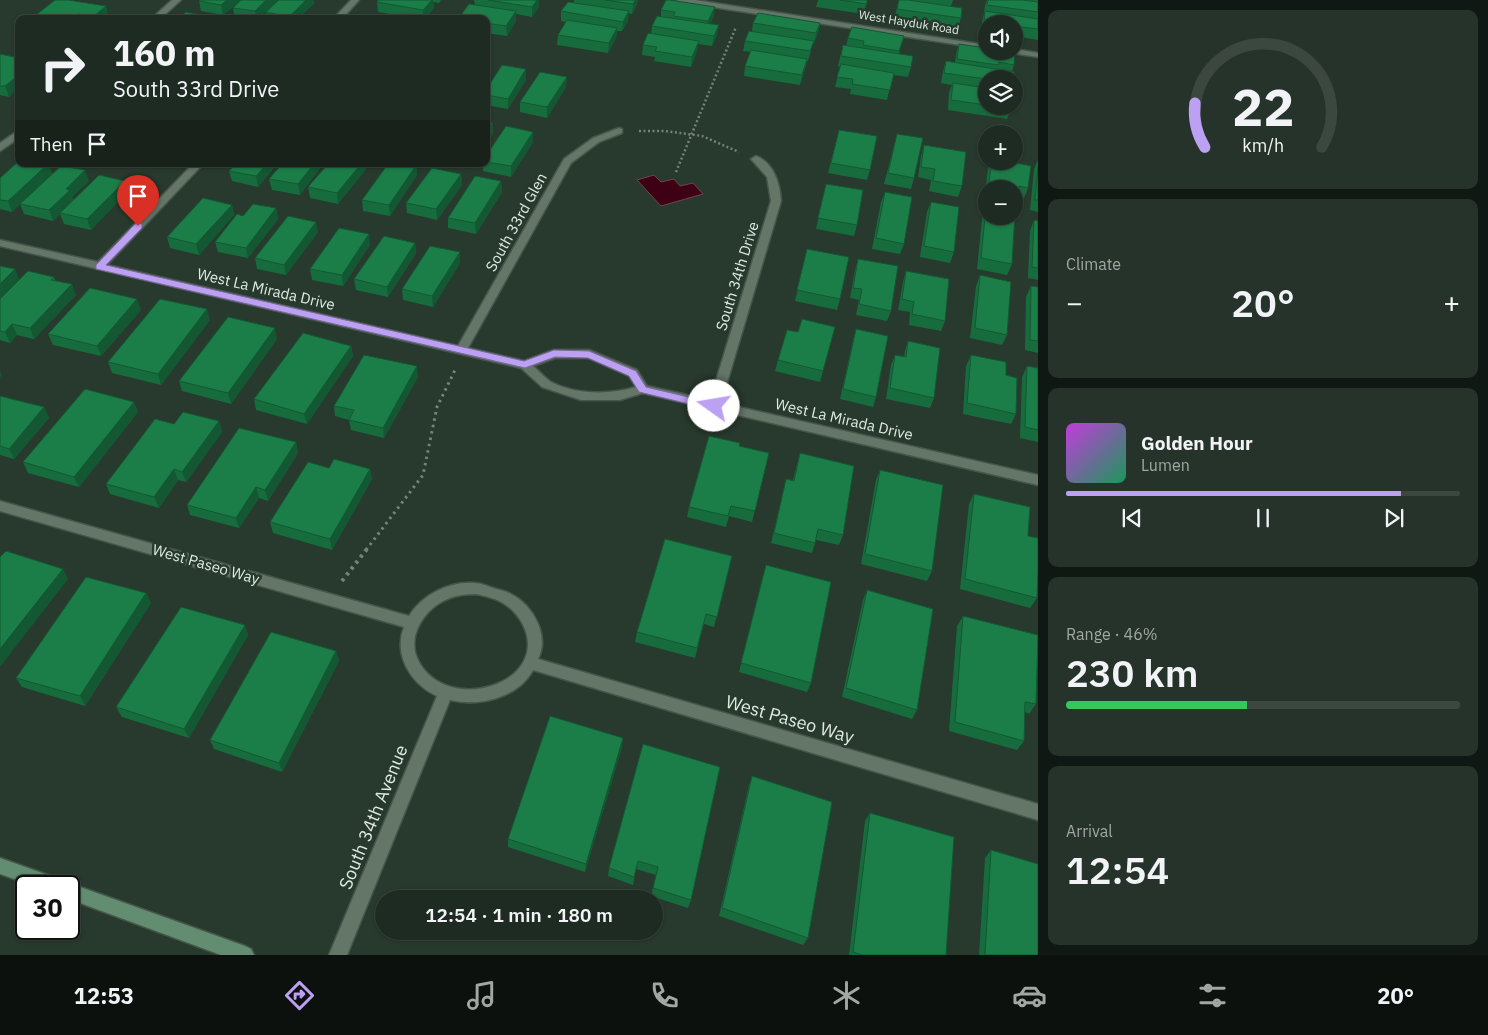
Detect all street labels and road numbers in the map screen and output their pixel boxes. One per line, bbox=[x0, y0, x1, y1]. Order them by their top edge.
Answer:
street label: West Hayduk Road bbox=[858, 7, 960, 37]
street label: South 33rd Glen bbox=[481, 169, 551, 275]
street label: South 34th Drive bbox=[711, 219, 763, 333]
street label: West La Mirada Drive bbox=[195, 264, 337, 314]
street label: West La Mirada Drive bbox=[773, 394, 915, 444]
street label: West Paseo Way bbox=[150, 540, 262, 588]
street label: West Paseo Way bbox=[723, 690, 857, 748]
street label: South 34th Avenue bbox=[333, 741, 413, 893]

